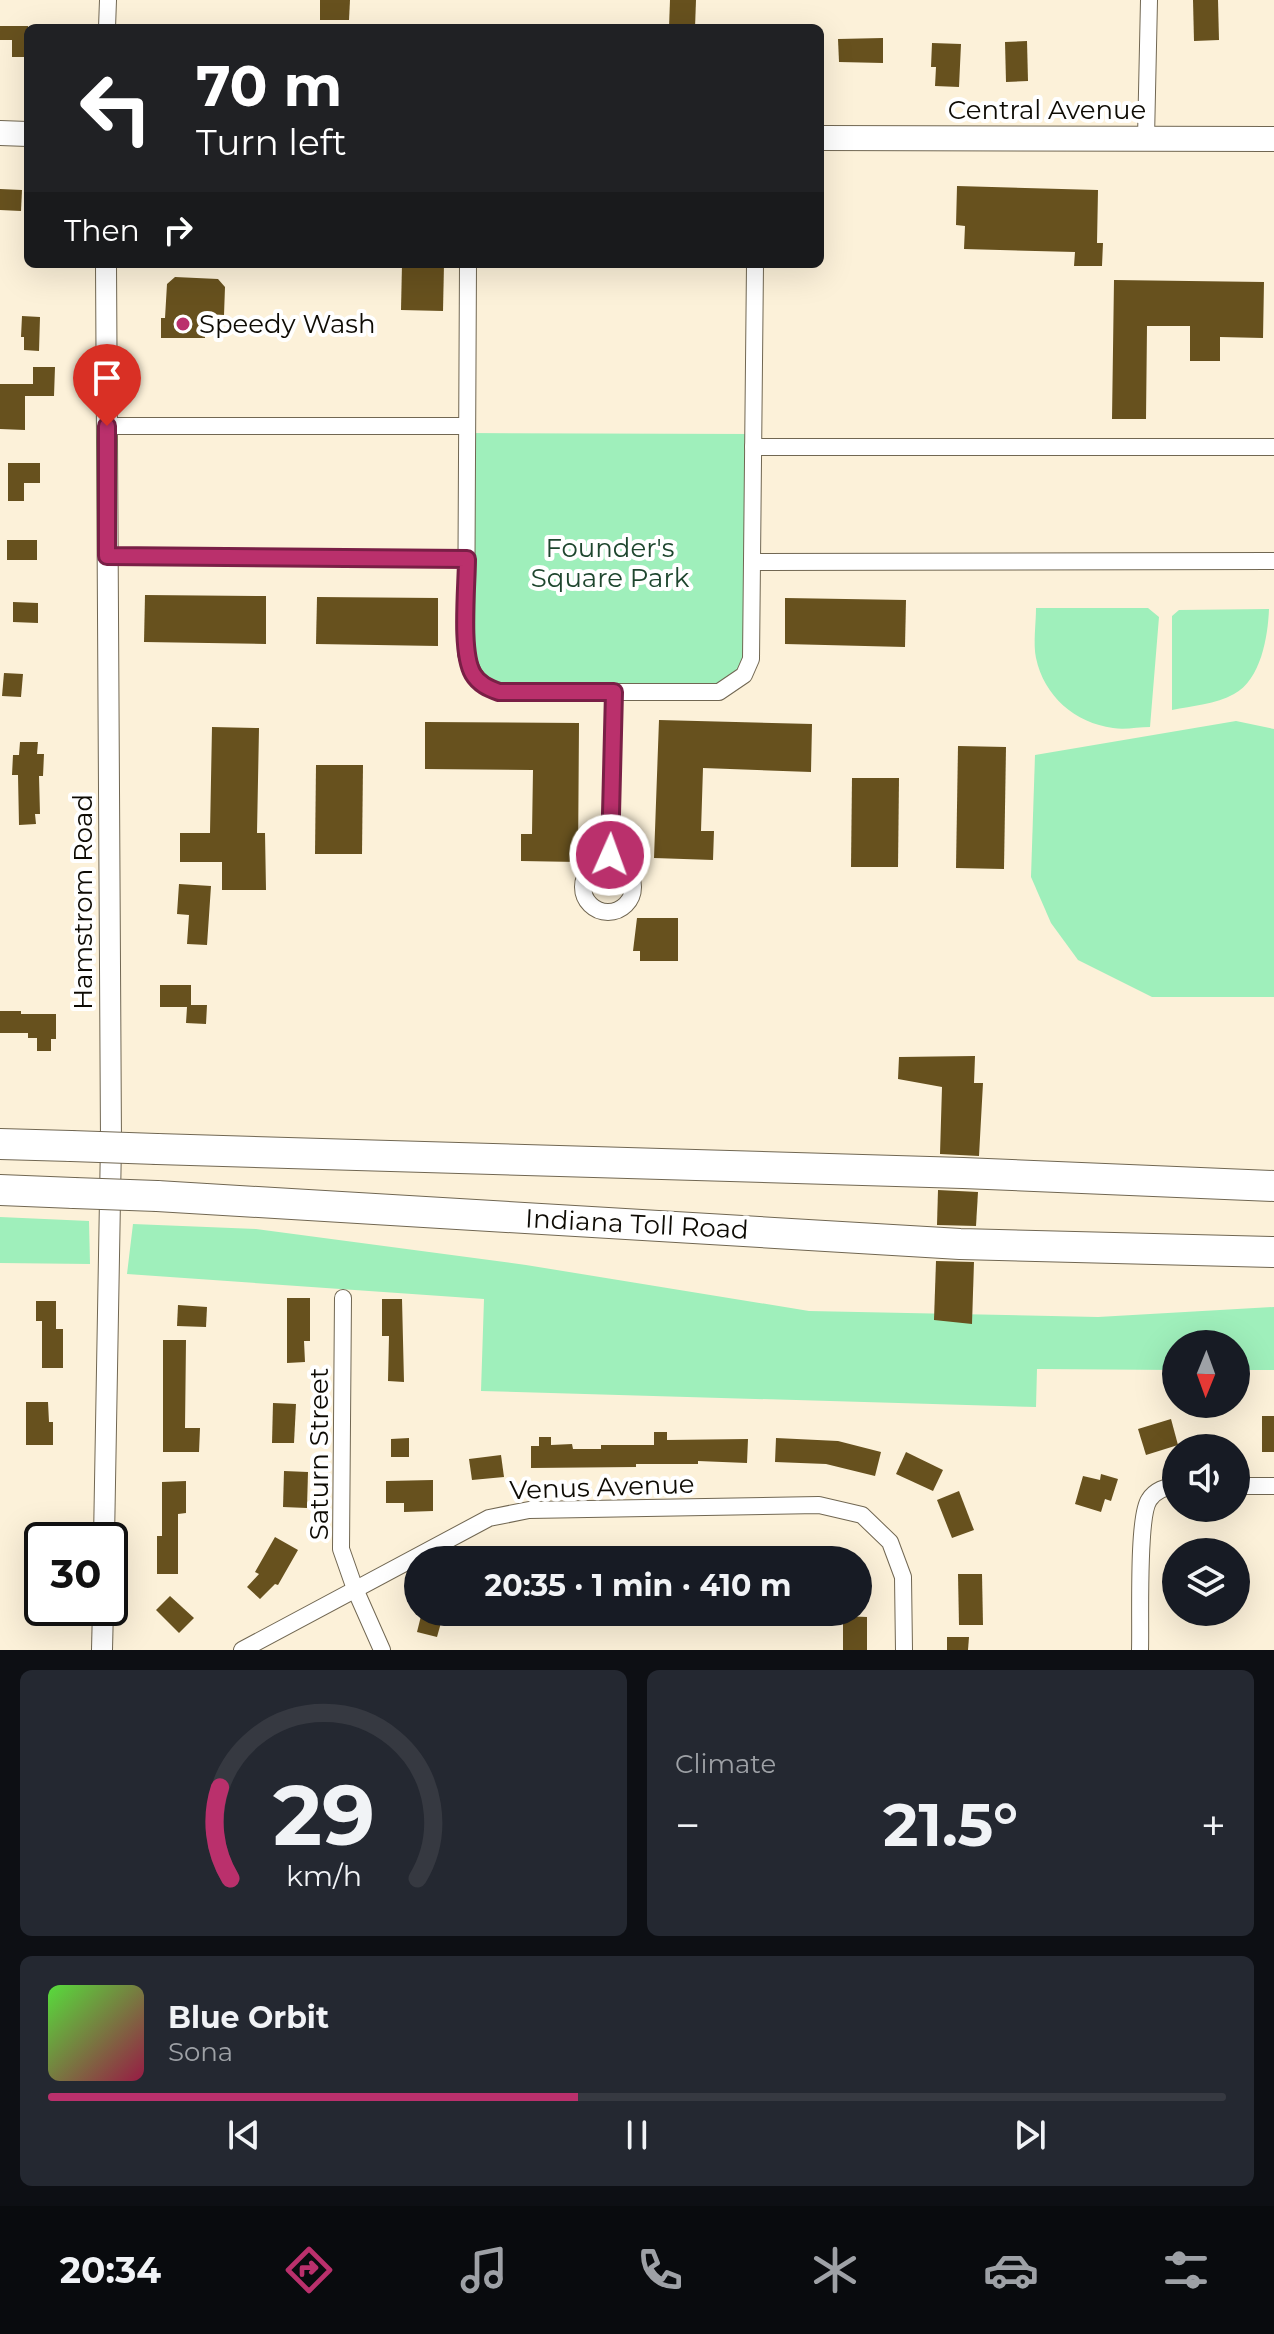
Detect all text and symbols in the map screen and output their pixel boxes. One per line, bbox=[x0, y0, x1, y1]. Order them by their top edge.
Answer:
text: 70 m bbox=[196, 52, 342, 120]
icon: left bbox=[64, 56, 168, 160]
street label: Central Avenue bbox=[948, 94, 1146, 126]
text: Turn left bbox=[196, 120, 347, 164]
icon: right bbox=[156, 208, 200, 252]
text: Then bbox=[64, 212, 140, 249]
place label: Speedy Wash bbox=[199, 308, 376, 340]
marker: Speedy Wash bbox=[174, 315, 192, 333]
pin bbox=[73, 344, 141, 426]
icon: arrive bbox=[85, 356, 129, 400]
park label: Founder's Square Park bbox=[531, 532, 690, 594]
street label: Hamstrom Road bbox=[67, 794, 99, 1010]
position arrow bbox=[568, 813, 652, 897]
street label: Indiana Toll Road bbox=[524, 1202, 750, 1246]
north arrow bbox=[1162, 1330, 1250, 1418]
map controls bbox=[1162, 1330, 1250, 1626]
street label: Saturn Street bbox=[303, 1368, 335, 1540]
button: sound bbox=[1162, 1434, 1250, 1522]
street label: Venus Avenue bbox=[509, 1468, 695, 1506]
speed limit sign: 30 bbox=[24, 1522, 128, 1626]
button: layers bbox=[1162, 1538, 1250, 1626]
text: 20:35 · 1 min · 410 m bbox=[485, 1567, 791, 1604]
text: Climate bbox=[675, 1748, 776, 1780]
text: 29 bbox=[272, 1764, 375, 1866]
text: 21.5° bbox=[883, 1788, 1018, 1861]
text: − bbox=[675, 1798, 700, 1852]
text: + bbox=[1201, 1798, 1226, 1852]
text: km/h bbox=[285, 1858, 362, 1893]
text: Blue Orbit bbox=[168, 1999, 329, 2036]
text: Sona bbox=[168, 2036, 233, 2068]
icon: previous bbox=[222, 2113, 266, 2157]
icon: pause bbox=[615, 2113, 659, 2157]
icon: next bbox=[1008, 2113, 1052, 2157]
icon: directions bbox=[281, 2242, 337, 2298]
icon: music bbox=[456, 2242, 512, 2298]
icon: phone bbox=[632, 2242, 688, 2298]
icon: climate bbox=[807, 2242, 863, 2298]
icon: car bbox=[983, 2242, 1039, 2298]
icon: filters bbox=[1158, 2242, 1214, 2298]
text: 20:34 bbox=[60, 2248, 161, 2292]

